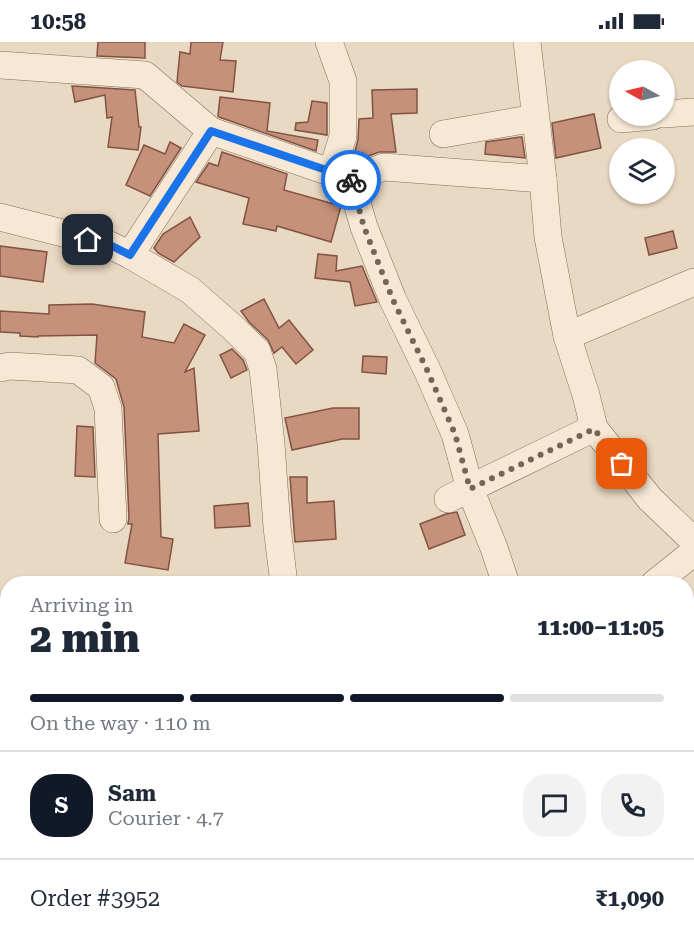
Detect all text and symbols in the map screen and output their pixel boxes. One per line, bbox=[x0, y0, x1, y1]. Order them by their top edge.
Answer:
text: 10:58 bbox=[30, 9, 86, 34]
north arrow bbox=[609, 60, 675, 126]
map controls bbox=[609, 60, 675, 204]
button: layers bbox=[609, 138, 675, 204]
courier bbox=[321, 150, 381, 210]
icon: bike bbox=[335, 164, 368, 197]
pin bbox=[62, 214, 113, 265]
icon: home bbox=[71, 223, 104, 256]
pin bbox=[596, 438, 647, 489]
icon: bag bbox=[605, 447, 638, 480]
text: Arriving in bbox=[30, 593, 133, 617]
text: 11:00–11:05 bbox=[537, 615, 664, 640]
text: 2 min bbox=[30, 616, 140, 662]
text: On the way · 110 m bbox=[30, 711, 211, 735]
button: chat bbox=[523, 774, 586, 837]
button: phone bbox=[601, 774, 664, 837]
text: Sam bbox=[108, 781, 156, 806]
text: S bbox=[55, 793, 68, 818]
text: Courier · 4.7 bbox=[108, 806, 224, 830]
text: Order #3952 bbox=[30, 886, 160, 911]
text: ₹1,090 bbox=[595, 886, 664, 911]

